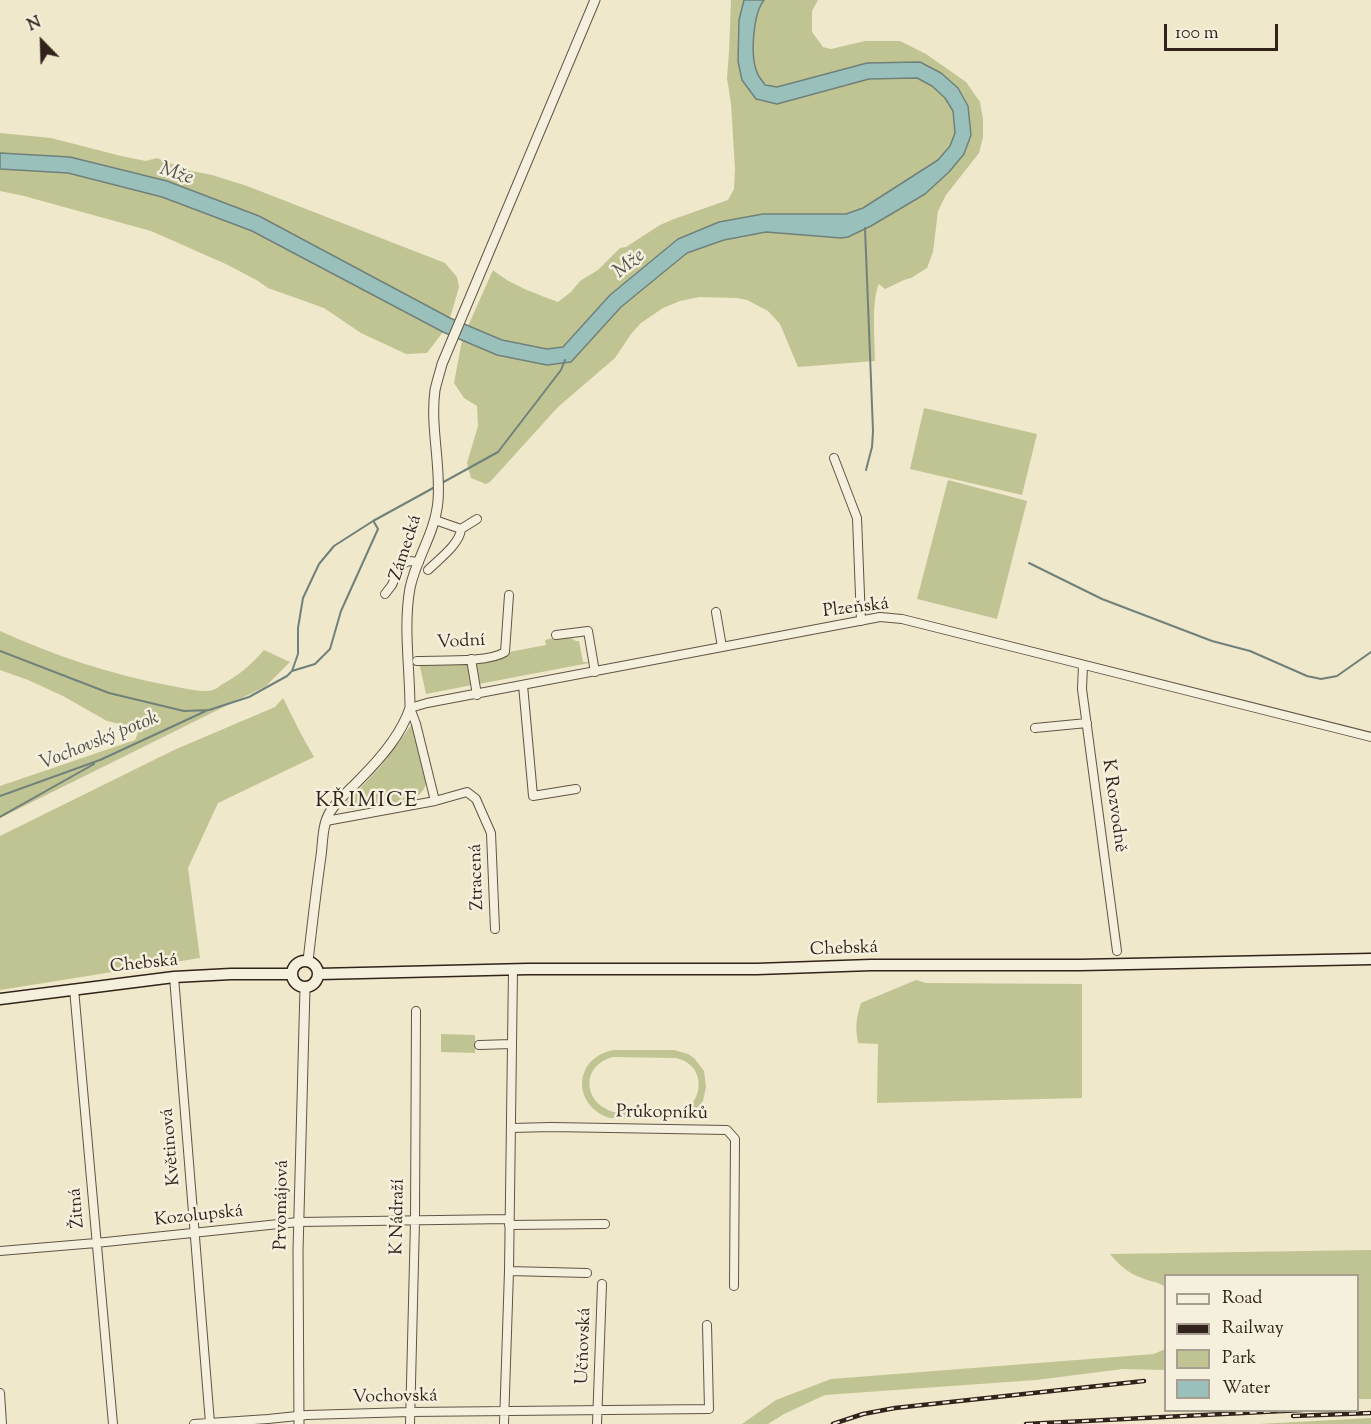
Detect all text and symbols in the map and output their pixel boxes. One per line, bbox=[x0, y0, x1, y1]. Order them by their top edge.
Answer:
north arrow bbox=[12, 12, 72, 72]
text: N bbox=[24, 12, 45, 38]
scale bar bbox=[1167, 12, 1281, 50]
text: 100 m bbox=[1175, 21, 1219, 47]
water label: Mže bbox=[156, 158, 196, 192]
water label: Mže bbox=[609, 245, 651, 285]
street label: Zámecká bbox=[386, 512, 428, 584]
street label: Plzeňská bbox=[822, 594, 890, 624]
street label: Vodní bbox=[436, 631, 486, 655]
water label: Vochovský potok bbox=[37, 707, 163, 777]
street label: K Rozvodně bbox=[1096, 758, 1130, 854]
district label: KŘIMICE bbox=[315, 789, 419, 815]
street label: Ztracená bbox=[466, 843, 490, 911]
street label: Chebská bbox=[810, 938, 878, 962]
street label: Chebská bbox=[109, 951, 179, 979]
street label: Průkopníků bbox=[616, 1102, 708, 1126]
street label: Květinová bbox=[158, 1107, 186, 1187]
street label: Prvomájová bbox=[271, 1160, 295, 1250]
street label: K Nádraží bbox=[388, 1179, 410, 1255]
street label: Žitná bbox=[65, 1187, 91, 1229]
street label: Kozolupská bbox=[154, 1202, 244, 1232]
legend bbox=[1164, 1274, 1359, 1412]
text: Road bbox=[1222, 1286, 1262, 1312]
street label: Učňovská bbox=[573, 1307, 597, 1385]
text: Railway bbox=[1222, 1316, 1284, 1342]
text: Park bbox=[1222, 1346, 1256, 1372]
text: Water bbox=[1222, 1376, 1270, 1402]
street label: Vochovská bbox=[352, 1386, 438, 1410]

